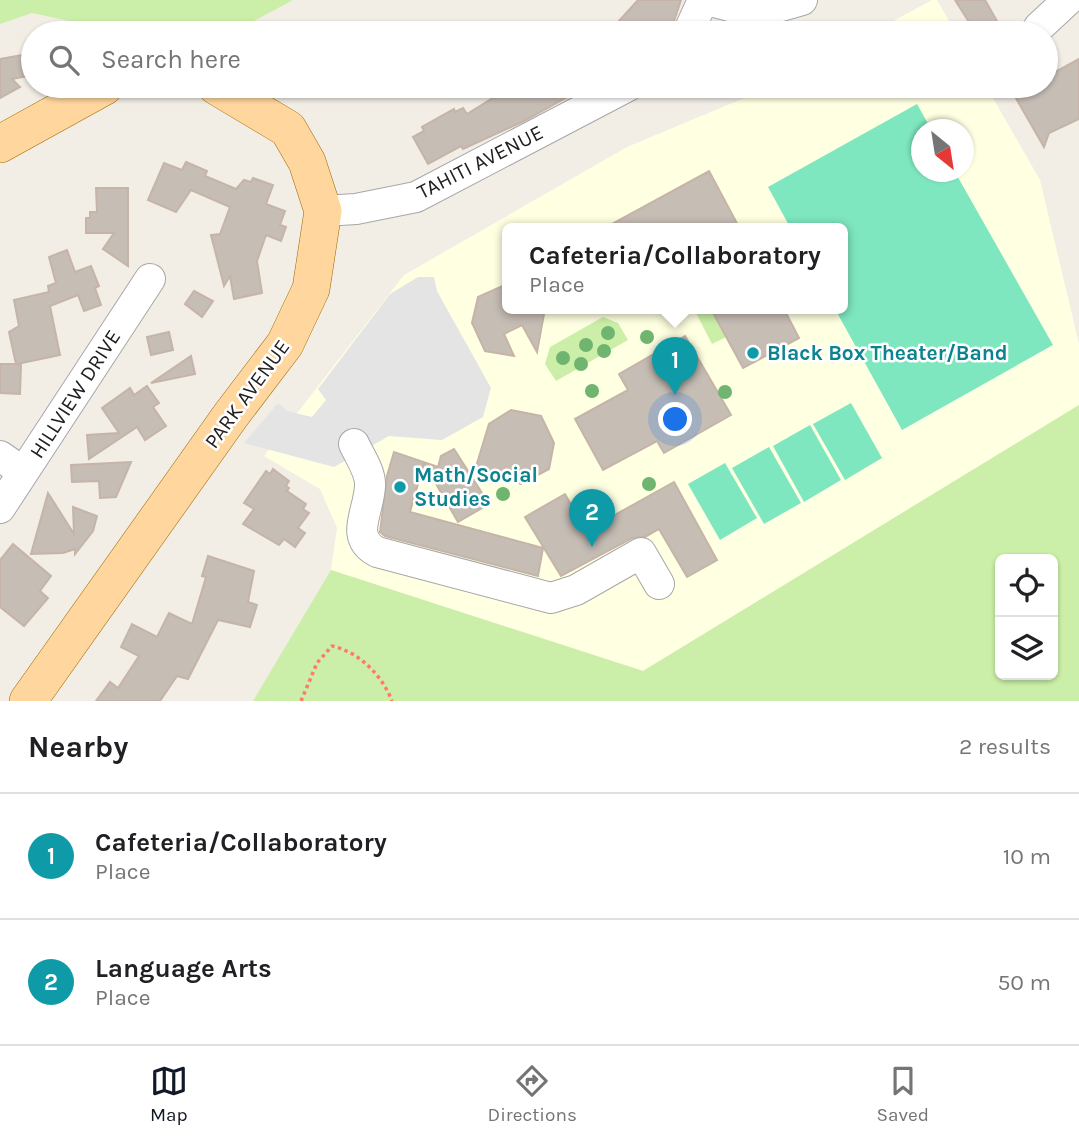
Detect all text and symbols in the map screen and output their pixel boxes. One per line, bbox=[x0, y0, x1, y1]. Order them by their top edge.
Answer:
search box bbox=[21, 21, 1058, 98]
icon: search bbox=[45, 41, 83, 79]
text: Search here bbox=[101, 44, 241, 75]
north arrow bbox=[911, 119, 974, 182]
street label: TAHITI AVENUE bbox=[413, 120, 547, 204]
popup bbox=[502, 223, 848, 314]
text: Cafeteria/Collaboratory bbox=[529, 240, 821, 271]
text: Place bbox=[529, 271, 585, 298]
street label: HILLVIEW DRIVE bbox=[25, 325, 125, 463]
street label: PARK AVENUE bbox=[200, 335, 294, 453]
pin: 1 bbox=[652, 337, 698, 395]
place label: Black Box Theater/Band bbox=[767, 341, 1008, 365]
marker: Black Box Theater/Band bbox=[745, 345, 761, 361]
your location bbox=[658, 402, 692, 436]
place label: Math/Social Studies bbox=[414, 463, 538, 511]
marker: Math/Social Studies bbox=[392, 479, 408, 495]
pin: 2 bbox=[569, 489, 615, 547]
map controls bbox=[995, 554, 1058, 680]
button: locate bbox=[995, 554, 1058, 617]
button: layers bbox=[995, 617, 1058, 680]
text: Nearby bbox=[28, 729, 128, 765]
text: 2 results bbox=[959, 733, 1051, 760]
text: Cafeteria/Collaboratory bbox=[95, 827, 387, 858]
text: 1 bbox=[47, 843, 55, 870]
text: 10 m bbox=[1003, 843, 1051, 870]
text: Place bbox=[95, 858, 151, 885]
text: Language Arts bbox=[95, 953, 272, 984]
text: 2 bbox=[44, 969, 58, 996]
text: 50 m bbox=[997, 969, 1051, 996]
text: Place bbox=[95, 984, 151, 1011]
tab: Map bbox=[150, 1062, 188, 1126]
tab: Directions bbox=[488, 1062, 577, 1126]
tab: Saved bbox=[877, 1062, 929, 1126]

